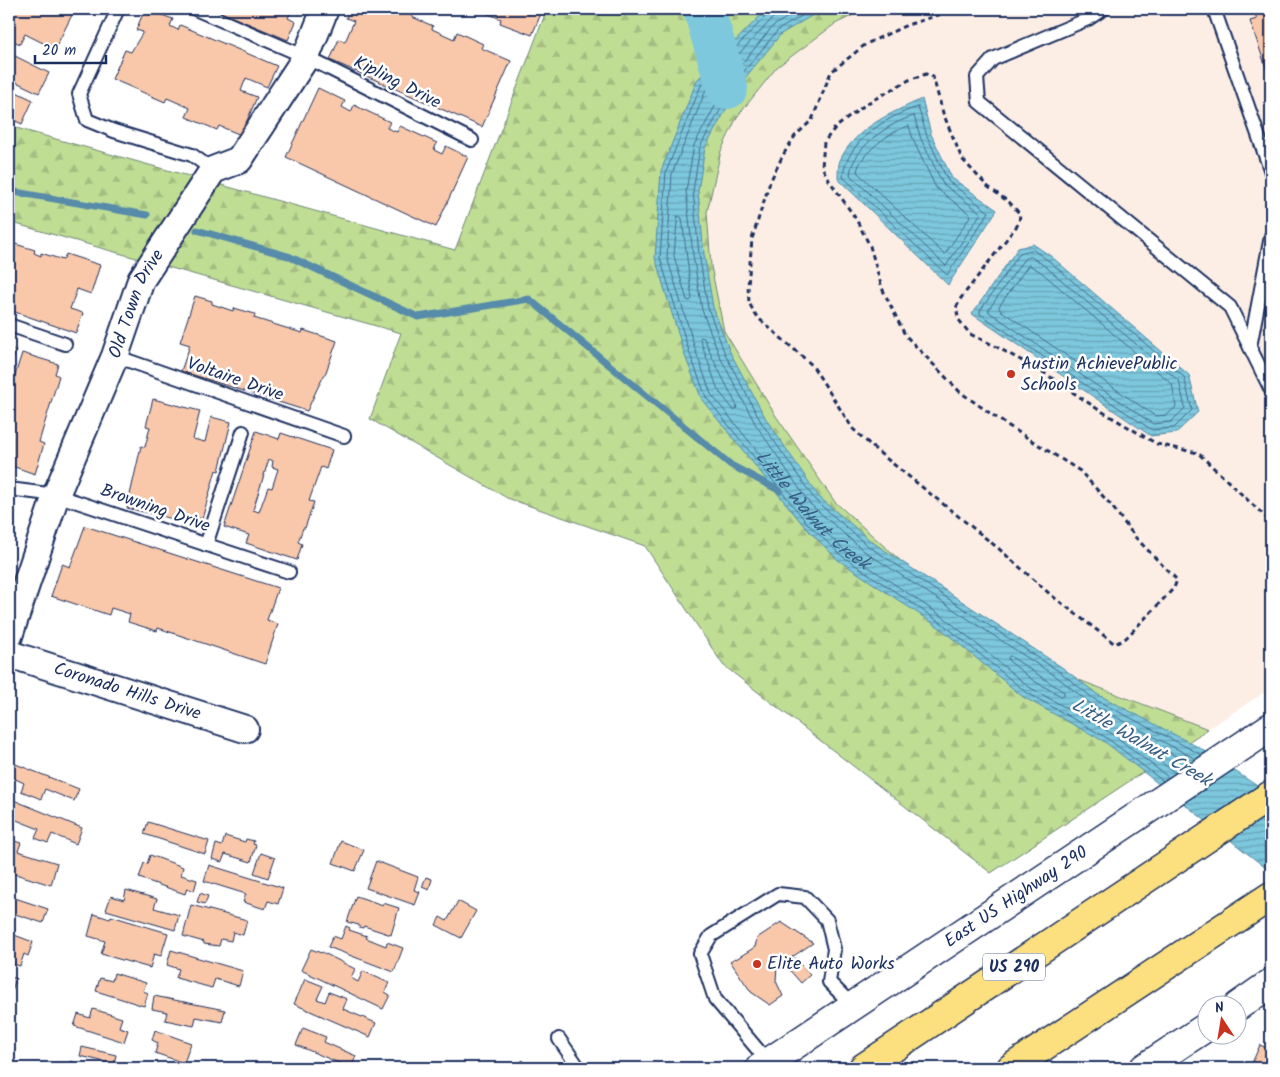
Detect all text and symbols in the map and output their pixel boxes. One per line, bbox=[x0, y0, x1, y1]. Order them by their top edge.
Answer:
scale bar bbox=[35, 32, 106, 64]
text: 20 m bbox=[42, 39, 76, 63]
street label: Kipling Drive bbox=[348, 48, 446, 118]
street label: Old Town Drive bbox=[101, 244, 172, 362]
street label: Voltaire Drive bbox=[183, 350, 287, 410]
place label: Austin AchievePublic Schools bbox=[1021, 350, 1178, 400]
marker: Austin AchievePublic Schools bbox=[1005, 368, 1017, 380]
water label: Little Walnut Creek bbox=[748, 444, 878, 580]
street label: Browning Drive bbox=[96, 477, 214, 541]
street label: Coronado Hills Drive bbox=[50, 655, 205, 729]
water label: Little Walnut Creek bbox=[1066, 691, 1219, 797]
street label: East US Highway 290 bbox=[938, 838, 1094, 956]
place label: Elite Auto Works bbox=[767, 950, 895, 979]
road number: US 290 bbox=[983, 954, 1045, 980]
marker: Elite Auto Works bbox=[751, 958, 763, 970]
north arrow bbox=[1198, 994, 1248, 1044]
text: N bbox=[1213, 997, 1226, 1020]

